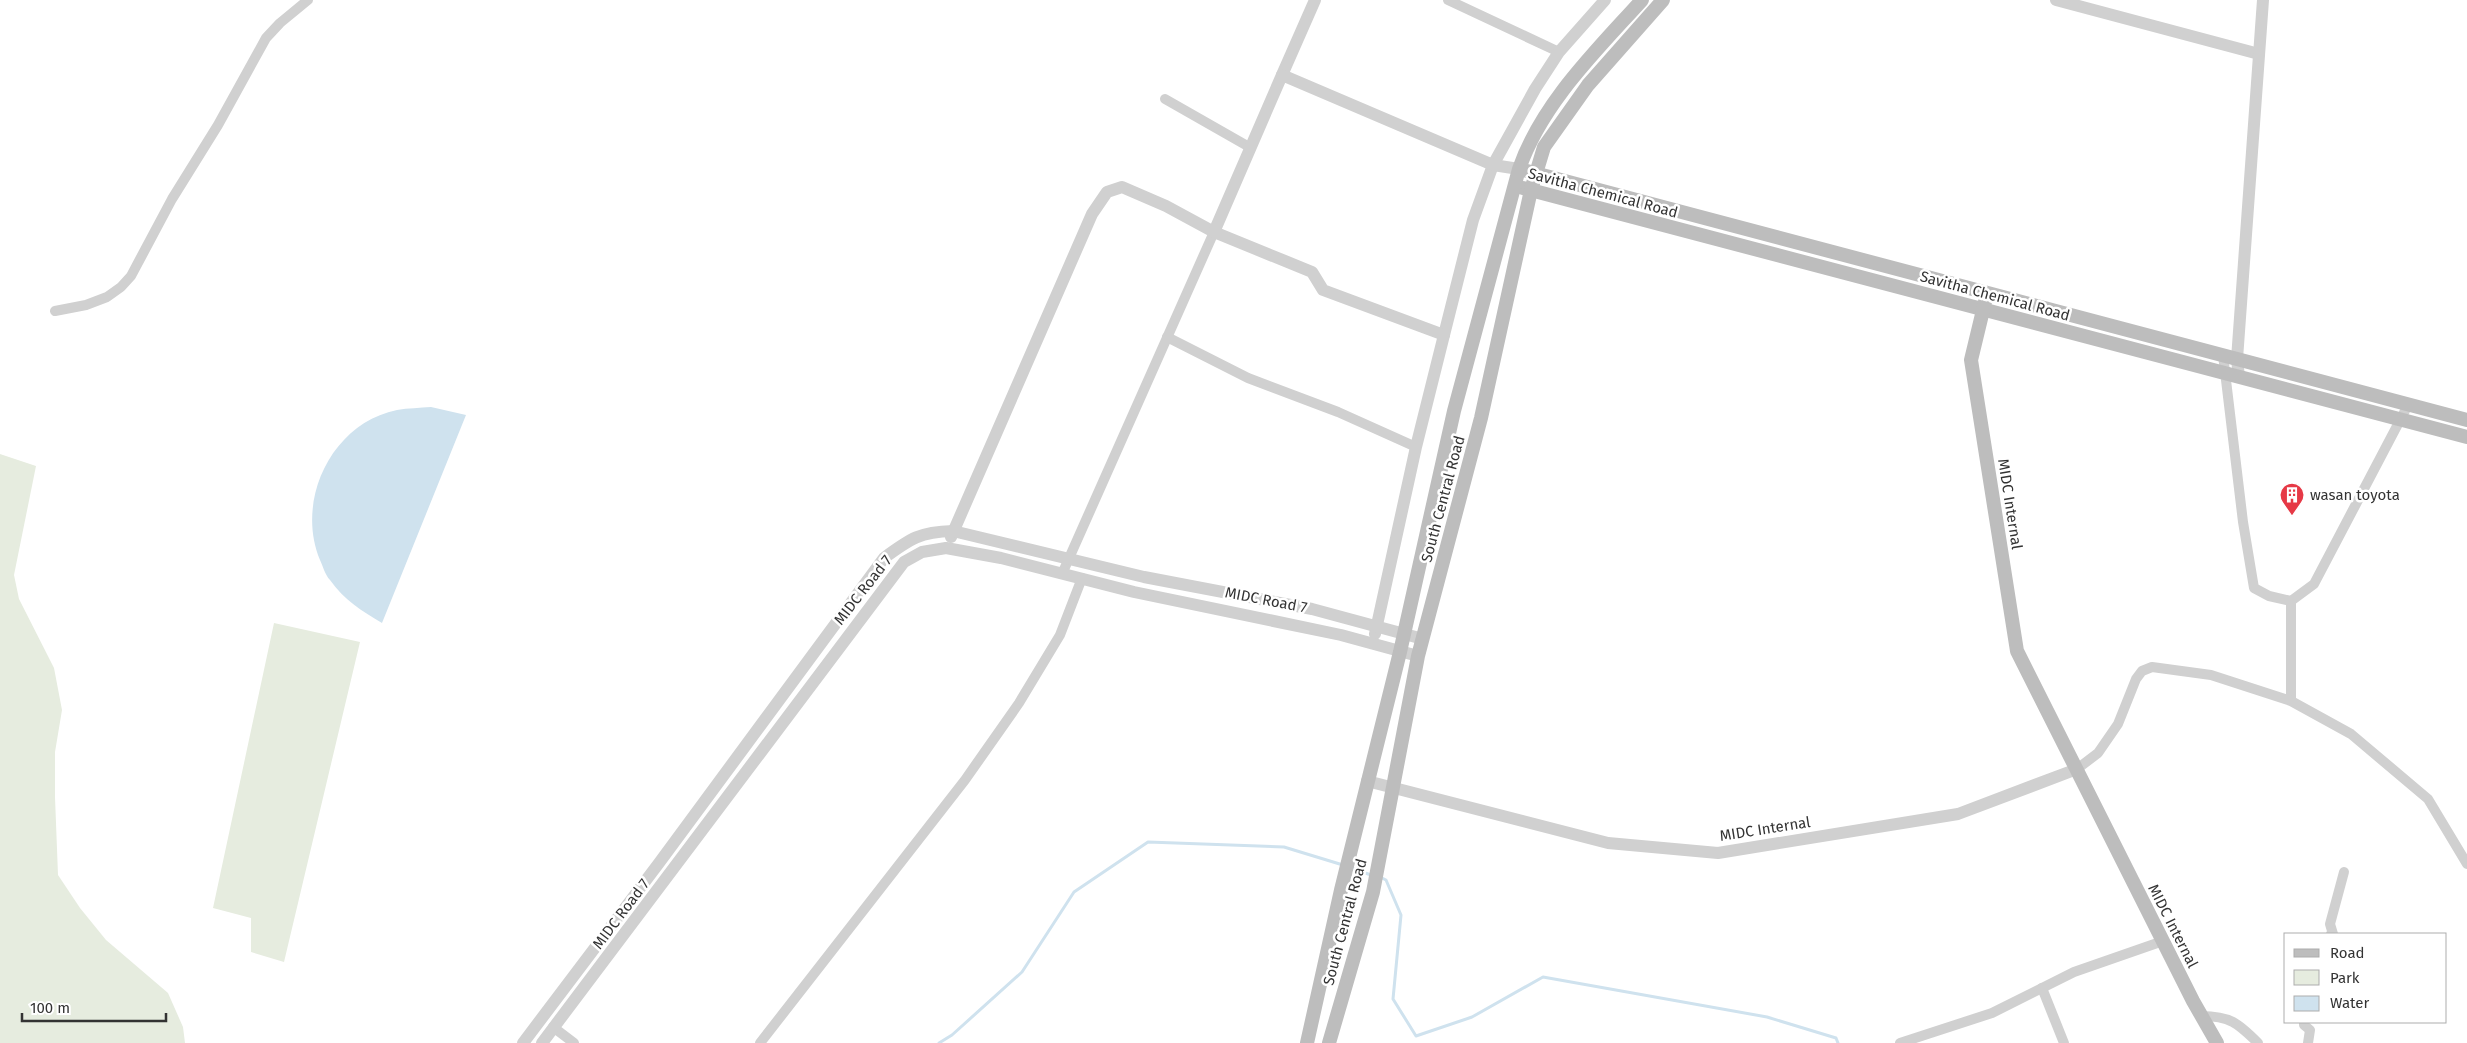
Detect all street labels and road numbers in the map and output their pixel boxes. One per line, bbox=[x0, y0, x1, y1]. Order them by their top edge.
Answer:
street label: Savitha Chemical Road bbox=[1526, 164, 1680, 222]
street label: Savitha Chemical Road bbox=[1918, 267, 2072, 325]
street label: South Central Road bbox=[1417, 434, 1469, 564]
street label: MIDC Internal bbox=[1994, 457, 2026, 551]
street label: MIDC Road 7 bbox=[830, 551, 896, 628]
street label: MIDC Road 7 bbox=[1223, 583, 1309, 617]
street label: MIDC Internal bbox=[1718, 813, 1812, 845]
street label: South Central Road bbox=[1319, 857, 1371, 987]
street label: MIDC Road 7 bbox=[589, 875, 653, 953]
street label: MIDC Internal bbox=[2144, 881, 2202, 971]

